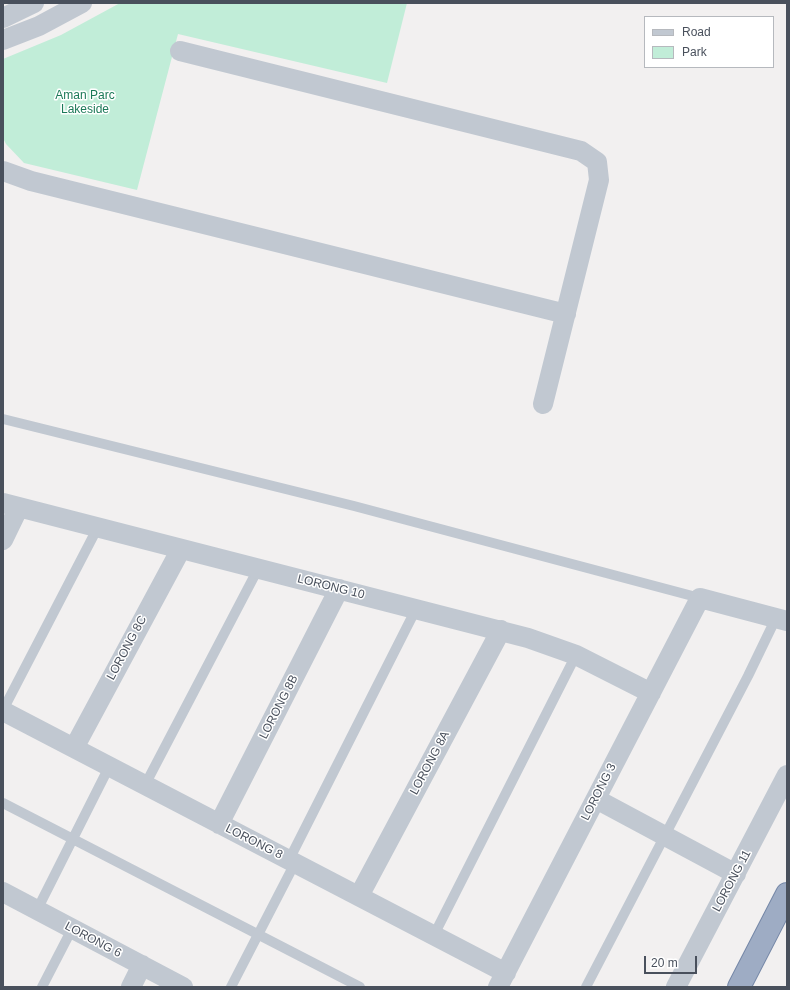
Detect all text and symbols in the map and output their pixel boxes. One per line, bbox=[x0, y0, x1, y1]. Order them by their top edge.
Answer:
legend bbox=[644, 16, 774, 68]
text: Road bbox=[682, 25, 711, 39]
text: Park bbox=[682, 45, 707, 59]
park label: Aman Parc Lakeside bbox=[55, 89, 115, 117]
street label: LORONG 10 bbox=[296, 572, 366, 602]
street label: LORONG 8C bbox=[104, 613, 150, 683]
street label: LORONG 8B bbox=[257, 673, 301, 741]
street label: LORONG 8A bbox=[407, 729, 453, 797]
street label: LORONG 3 bbox=[579, 761, 619, 823]
street label: LORONG 8 bbox=[223, 822, 285, 862]
street label: LORONG 11 bbox=[710, 848, 754, 914]
street label: LORONG 6 bbox=[62, 919, 124, 961]
scale bar bbox=[646, 948, 699, 974]
text: 20 m bbox=[651, 956, 678, 970]

